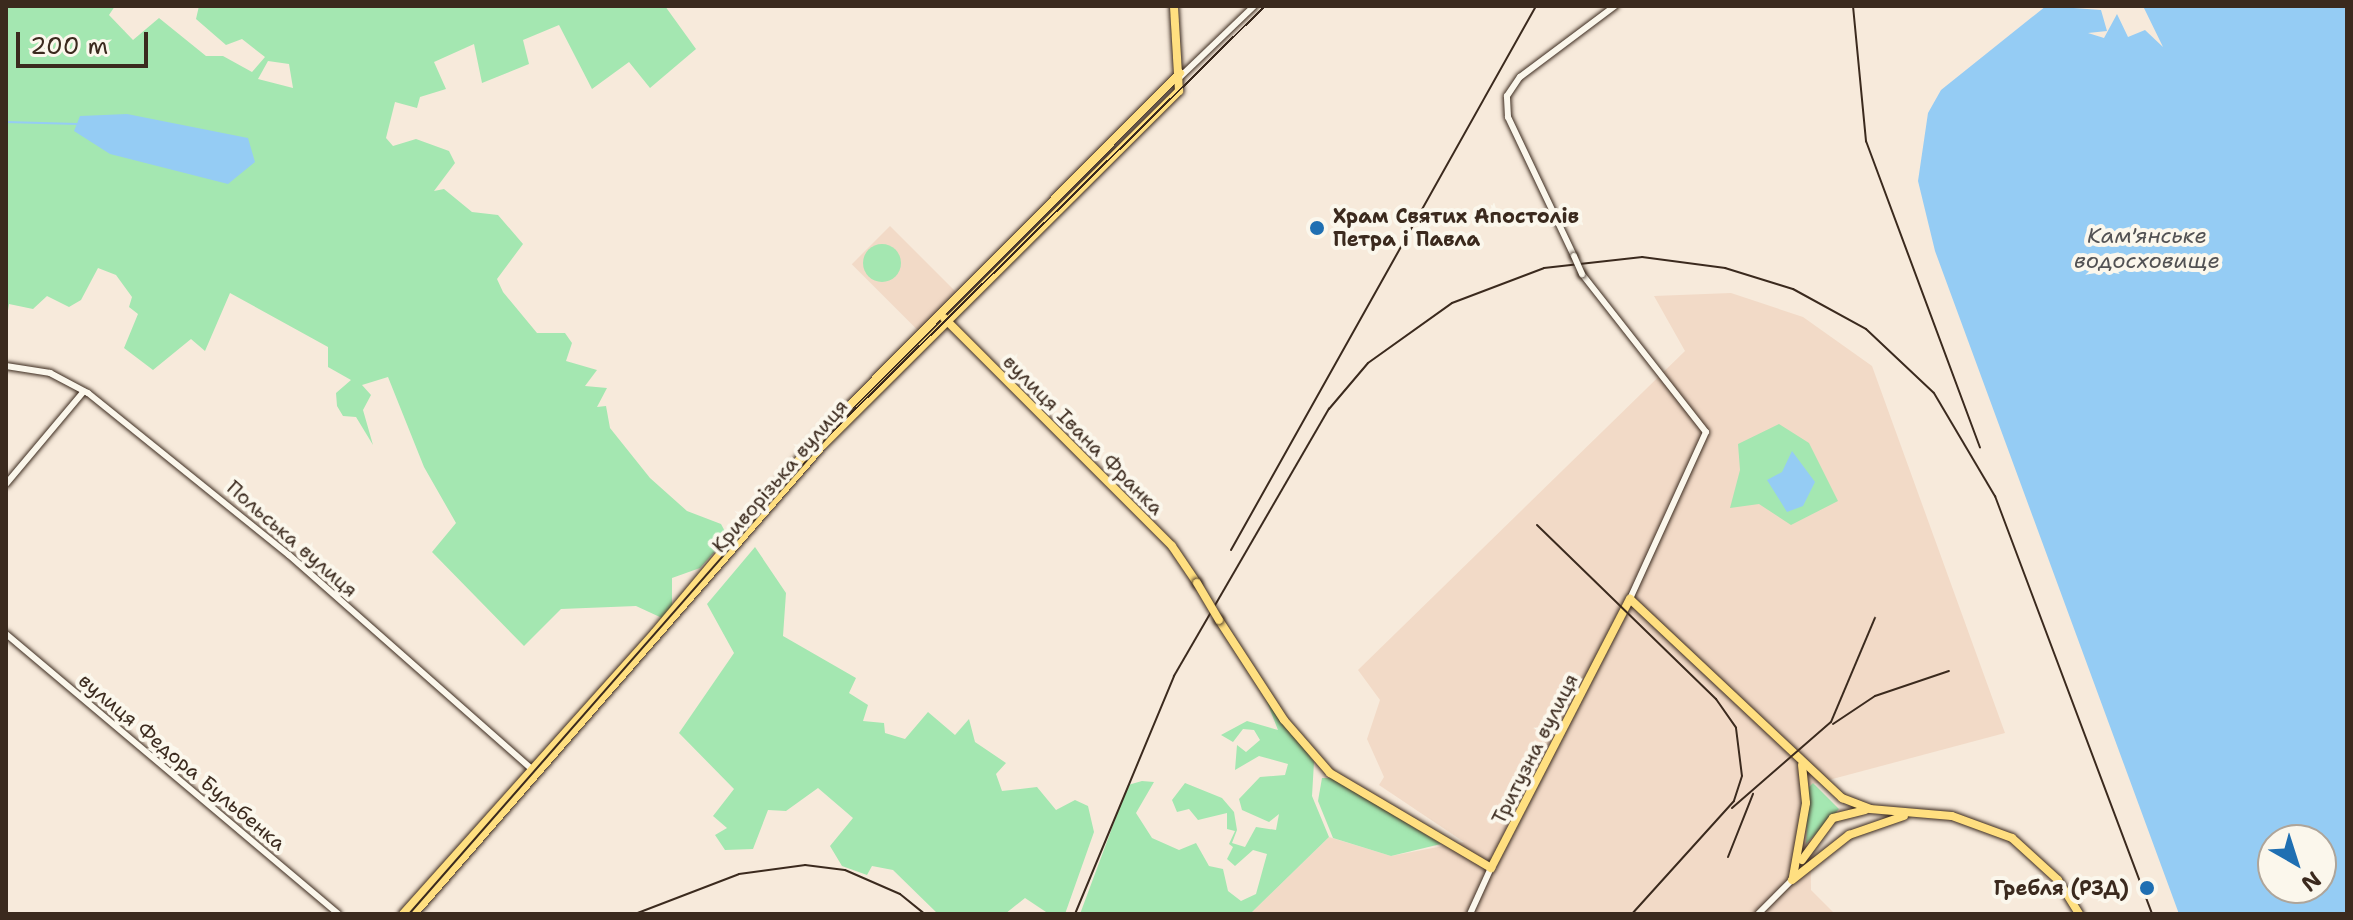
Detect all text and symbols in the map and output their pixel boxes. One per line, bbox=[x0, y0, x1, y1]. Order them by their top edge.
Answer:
scale bar bbox=[20, 16, 152, 66]
text: 200 m bbox=[30, 30, 108, 62]
place label: Храм Святих Апостолів Петра і Павла bbox=[1333, 204, 1579, 251]
marker: Храм Святих Апостолів Петра і Павла bbox=[1308, 219, 1326, 237]
water label: Кам'янське водосховище bbox=[2074, 222, 2220, 274]
street label: вулиця Івана Франка bbox=[998, 350, 1168, 520]
street label: Криворізька вулиця bbox=[707, 395, 853, 557]
street label: Польська вулиця bbox=[222, 476, 362, 602]
street label: вулиця Федора Бульбенка bbox=[74, 668, 290, 856]
street label: Тритузна вулиця bbox=[1487, 670, 1583, 828]
north arrow bbox=[2257, 824, 2337, 904]
text: N bbox=[2295, 865, 2327, 898]
place label: Гребля (РЗД) bbox=[1994, 876, 2129, 900]
marker: Гребля (РЗД) bbox=[2136, 877, 2158, 899]

